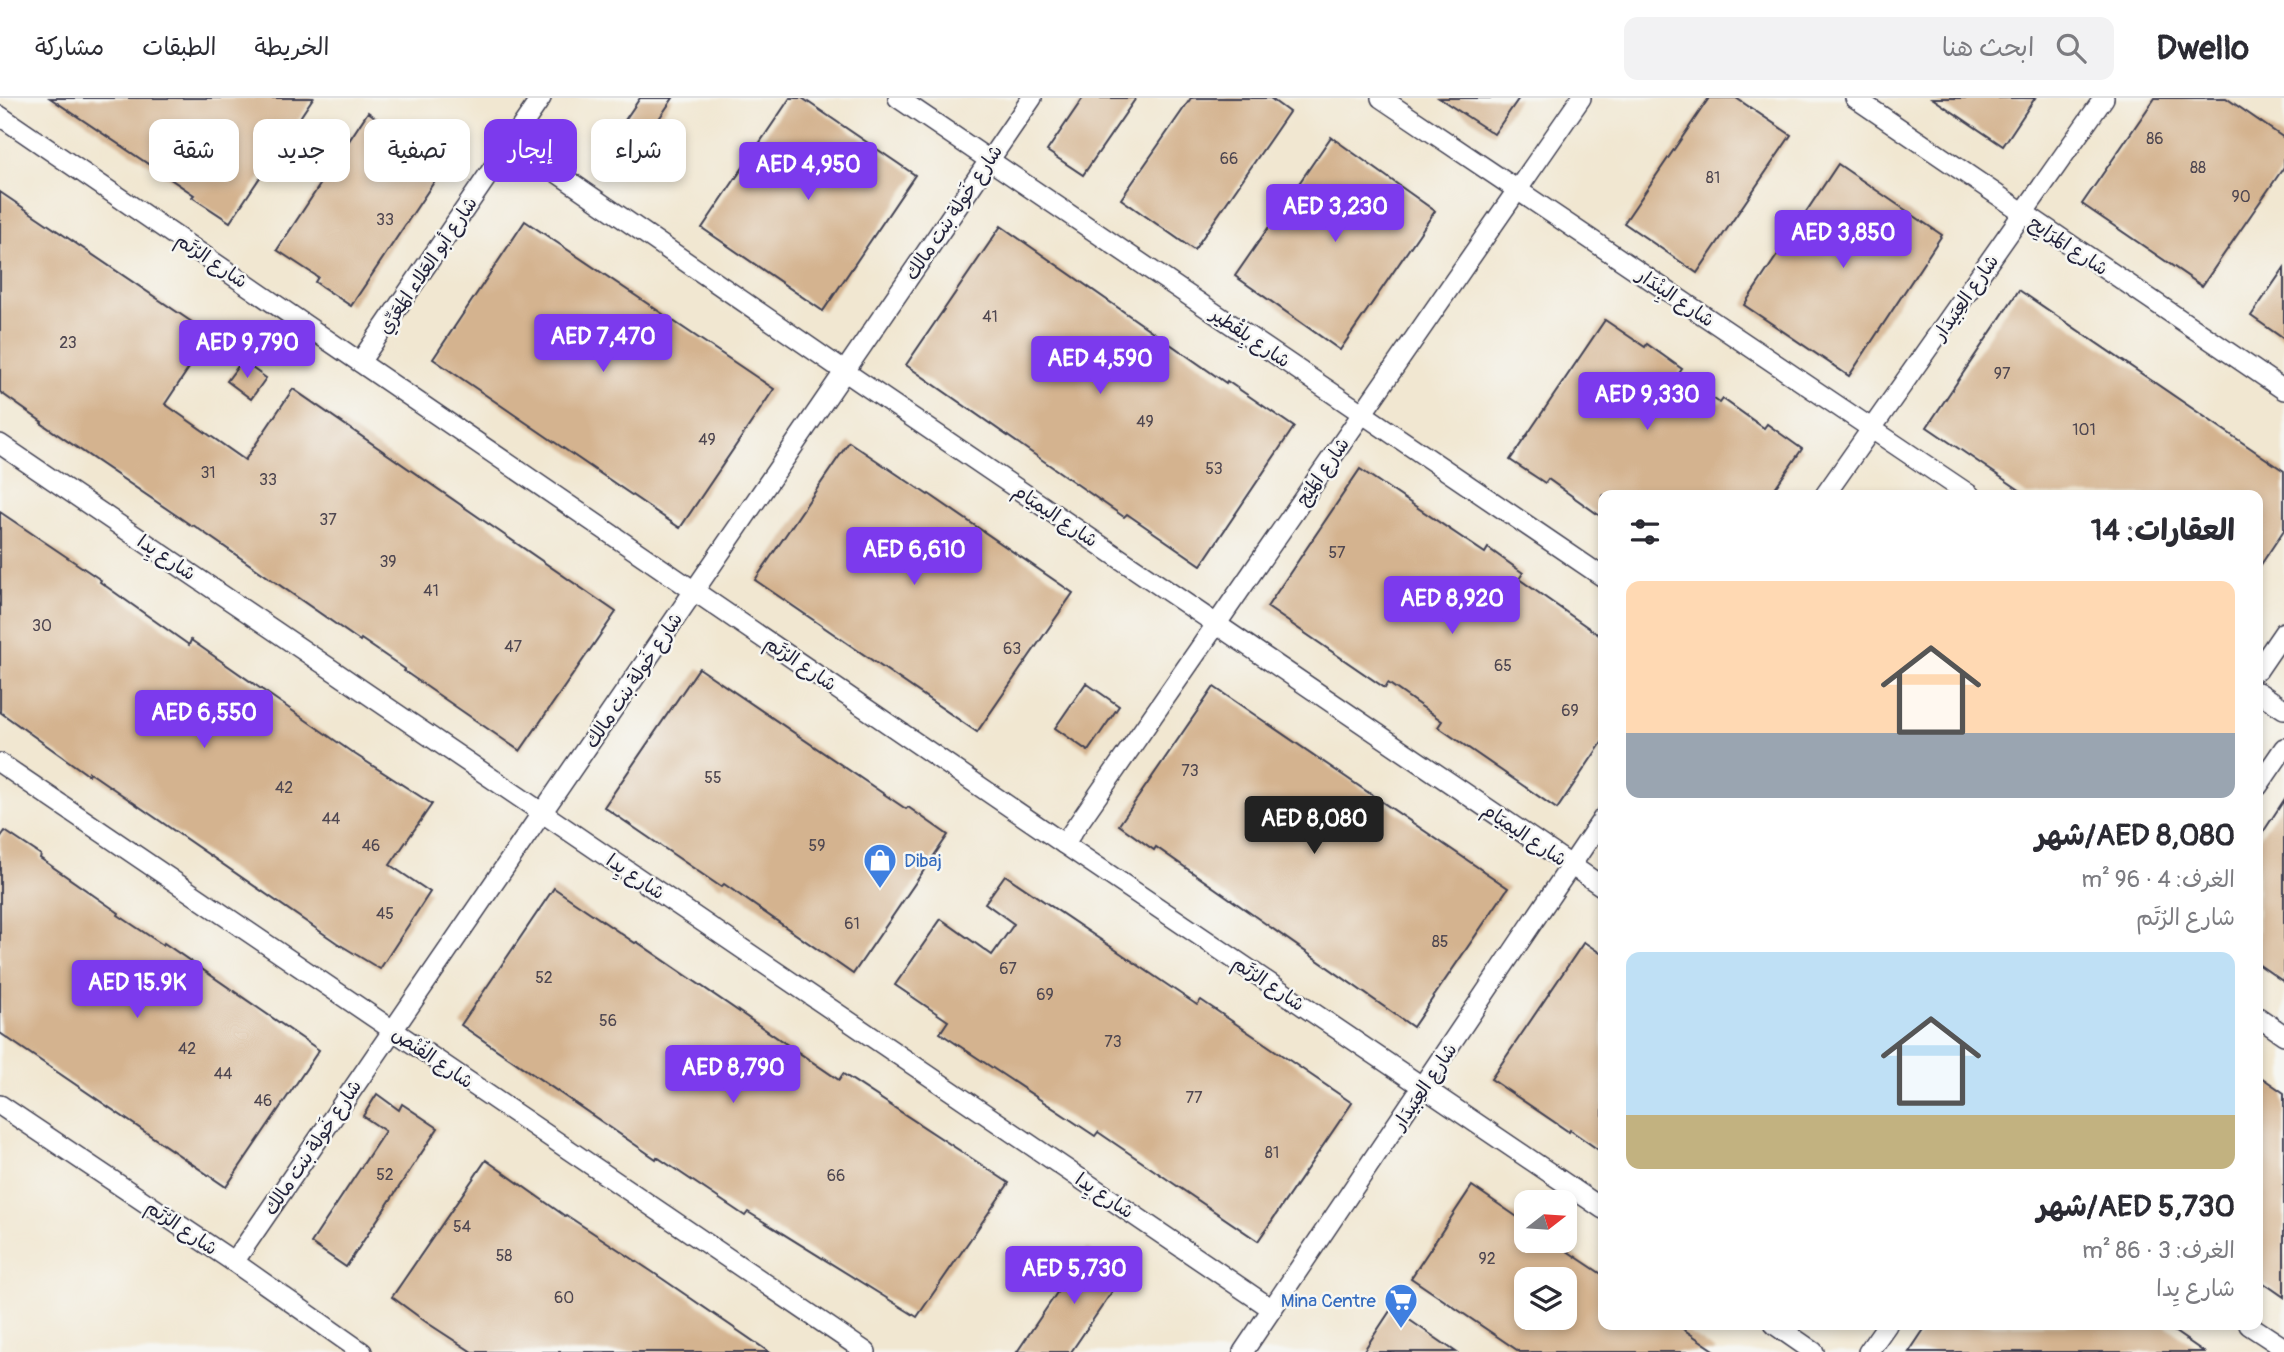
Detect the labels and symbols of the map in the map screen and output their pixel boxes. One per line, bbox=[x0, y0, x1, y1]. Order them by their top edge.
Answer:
house number: 86 bbox=[2146, 129, 2164, 149]
street label: شارع خَولة بنت مالك bbox=[899, 140, 1009, 285]
pin: AED 4,950 bbox=[728, 142, 888, 202]
house number: 66 bbox=[1220, 149, 1238, 169]
house number: 88 bbox=[2190, 158, 2206, 178]
house number: 81 bbox=[1706, 168, 1720, 188]
pin: AED 3,230 bbox=[1255, 184, 1415, 244]
house number: 90 bbox=[2231, 187, 2251, 207]
street label: شارع أبو العَلاء المَعَرِّي bbox=[373, 192, 484, 340]
house number: 33 bbox=[376, 210, 394, 230]
pin: AED 3,850 bbox=[1763, 211, 1923, 270]
street label: شارع المَرَايِح bbox=[2022, 211, 2113, 284]
street label: شارع الرُتَم bbox=[170, 228, 252, 295]
street label: شارع العِبَيدَار bbox=[1926, 250, 2005, 347]
street label: شارع البِنْدَار bbox=[1628, 262, 1719, 336]
street label: شارع بِلقْطير bbox=[1202, 301, 1295, 376]
house number: 41 bbox=[982, 307, 998, 327]
pin: AED 7,470 bbox=[523, 314, 683, 374]
pin: AED 9,790 bbox=[167, 320, 327, 380]
house number: 23 bbox=[59, 333, 77, 353]
pin: AED 4,590 bbox=[1020, 336, 1180, 396]
house number: 97 bbox=[1994, 364, 2011, 384]
pin: AED 9,330 bbox=[1567, 372, 1727, 432]
house number: 49 bbox=[1136, 412, 1154, 432]
house number: 101 bbox=[2072, 420, 2096, 440]
house number: 49 bbox=[698, 430, 716, 450]
street label: شارع المَيْج bbox=[1291, 433, 1356, 511]
house number: 53 bbox=[1205, 459, 1223, 479]
house number: 31 bbox=[200, 463, 216, 483]
house number: 33 bbox=[259, 470, 277, 490]
street label: شارع اليميَام bbox=[1008, 479, 1102, 554]
house number: 37 bbox=[319, 510, 337, 530]
pin: AED 6,610 bbox=[834, 528, 994, 587]
street label: شارع يِدا bbox=[131, 530, 200, 589]
house number: 57 bbox=[1328, 543, 1346, 563]
house number: 39 bbox=[379, 552, 397, 572]
pin: AED 8,920 bbox=[1372, 576, 1532, 636]
house number: 41 bbox=[423, 581, 439, 601]
street label: شارع خَولة بنت مالك bbox=[579, 608, 689, 753]
house number: 30 bbox=[32, 616, 52, 636]
street label: شارع الرُتَم bbox=[759, 631, 841, 698]
house number: 47 bbox=[504, 637, 522, 657]
house number: 63 bbox=[1003, 639, 1021, 659]
house number: 65 bbox=[1494, 656, 1512, 676]
pin: AED 6,550 bbox=[124, 690, 284, 750]
house number: 69 bbox=[1561, 701, 1579, 721]
house number: 73 bbox=[1181, 761, 1199, 781]
house number: 55 bbox=[704, 768, 722, 788]
house number: 42 bbox=[275, 778, 293, 798]
pin: AED 8,080 bbox=[1234, 796, 1394, 856]
street label: شارع اليميَام bbox=[1477, 798, 1571, 873]
house number: 44 bbox=[322, 809, 340, 829]
house number: 46 bbox=[362, 836, 380, 856]
house number: 59 bbox=[809, 836, 825, 856]
shop icon: Dibaj bbox=[861, 841, 899, 890]
street label: شارع يِدا bbox=[600, 849, 669, 908]
place label: Dibaj bbox=[904, 849, 942, 873]
house number: 45 bbox=[376, 904, 394, 924]
house number: 61 bbox=[844, 914, 860, 934]
house number: 85 bbox=[1432, 932, 1448, 952]
street label: شارع الرُتَم bbox=[1227, 951, 1309, 1018]
house number: 67 bbox=[999, 959, 1017, 979]
pin: AED 15.9K bbox=[57, 960, 217, 1020]
house number: 52 bbox=[535, 968, 553, 988]
house number: 69 bbox=[1036, 985, 1054, 1005]
house number: 56 bbox=[599, 1011, 617, 1031]
street label: شارع الفُنْص bbox=[387, 1021, 479, 1095]
house number: 73 bbox=[1104, 1032, 1122, 1052]
house number: 42 bbox=[178, 1039, 196, 1059]
street label: شارع العِبَيدَار bbox=[1386, 1039, 1463, 1137]
pin: AED 8,790 bbox=[653, 1046, 813, 1105]
house number: 44 bbox=[214, 1064, 232, 1084]
street label: شارع خَولة بنت مالك bbox=[258, 1075, 368, 1220]
house number: 77 bbox=[1186, 1088, 1203, 1108]
house number: 46 bbox=[254, 1091, 272, 1111]
house number: 81 bbox=[1265, 1143, 1279, 1163]
house number: 52 bbox=[376, 1165, 394, 1185]
house number: 66 bbox=[827, 1166, 845, 1186]
street label: شارع يِدا bbox=[1069, 1168, 1138, 1227]
north arrow bbox=[1514, 1190, 1577, 1253]
street label: شارع الرُتَم bbox=[140, 1195, 222, 1262]
house number: 54 bbox=[453, 1217, 471, 1237]
house number: 58 bbox=[496, 1246, 512, 1266]
pin: AED 5,730 bbox=[994, 1246, 1154, 1306]
house number: 92 bbox=[1478, 1249, 1496, 1269]
supermarket icon: Mina Centre bbox=[1382, 1281, 1420, 1330]
house number: 60 bbox=[554, 1288, 574, 1308]
place label: Mina Centre bbox=[1281, 1289, 1377, 1313]

